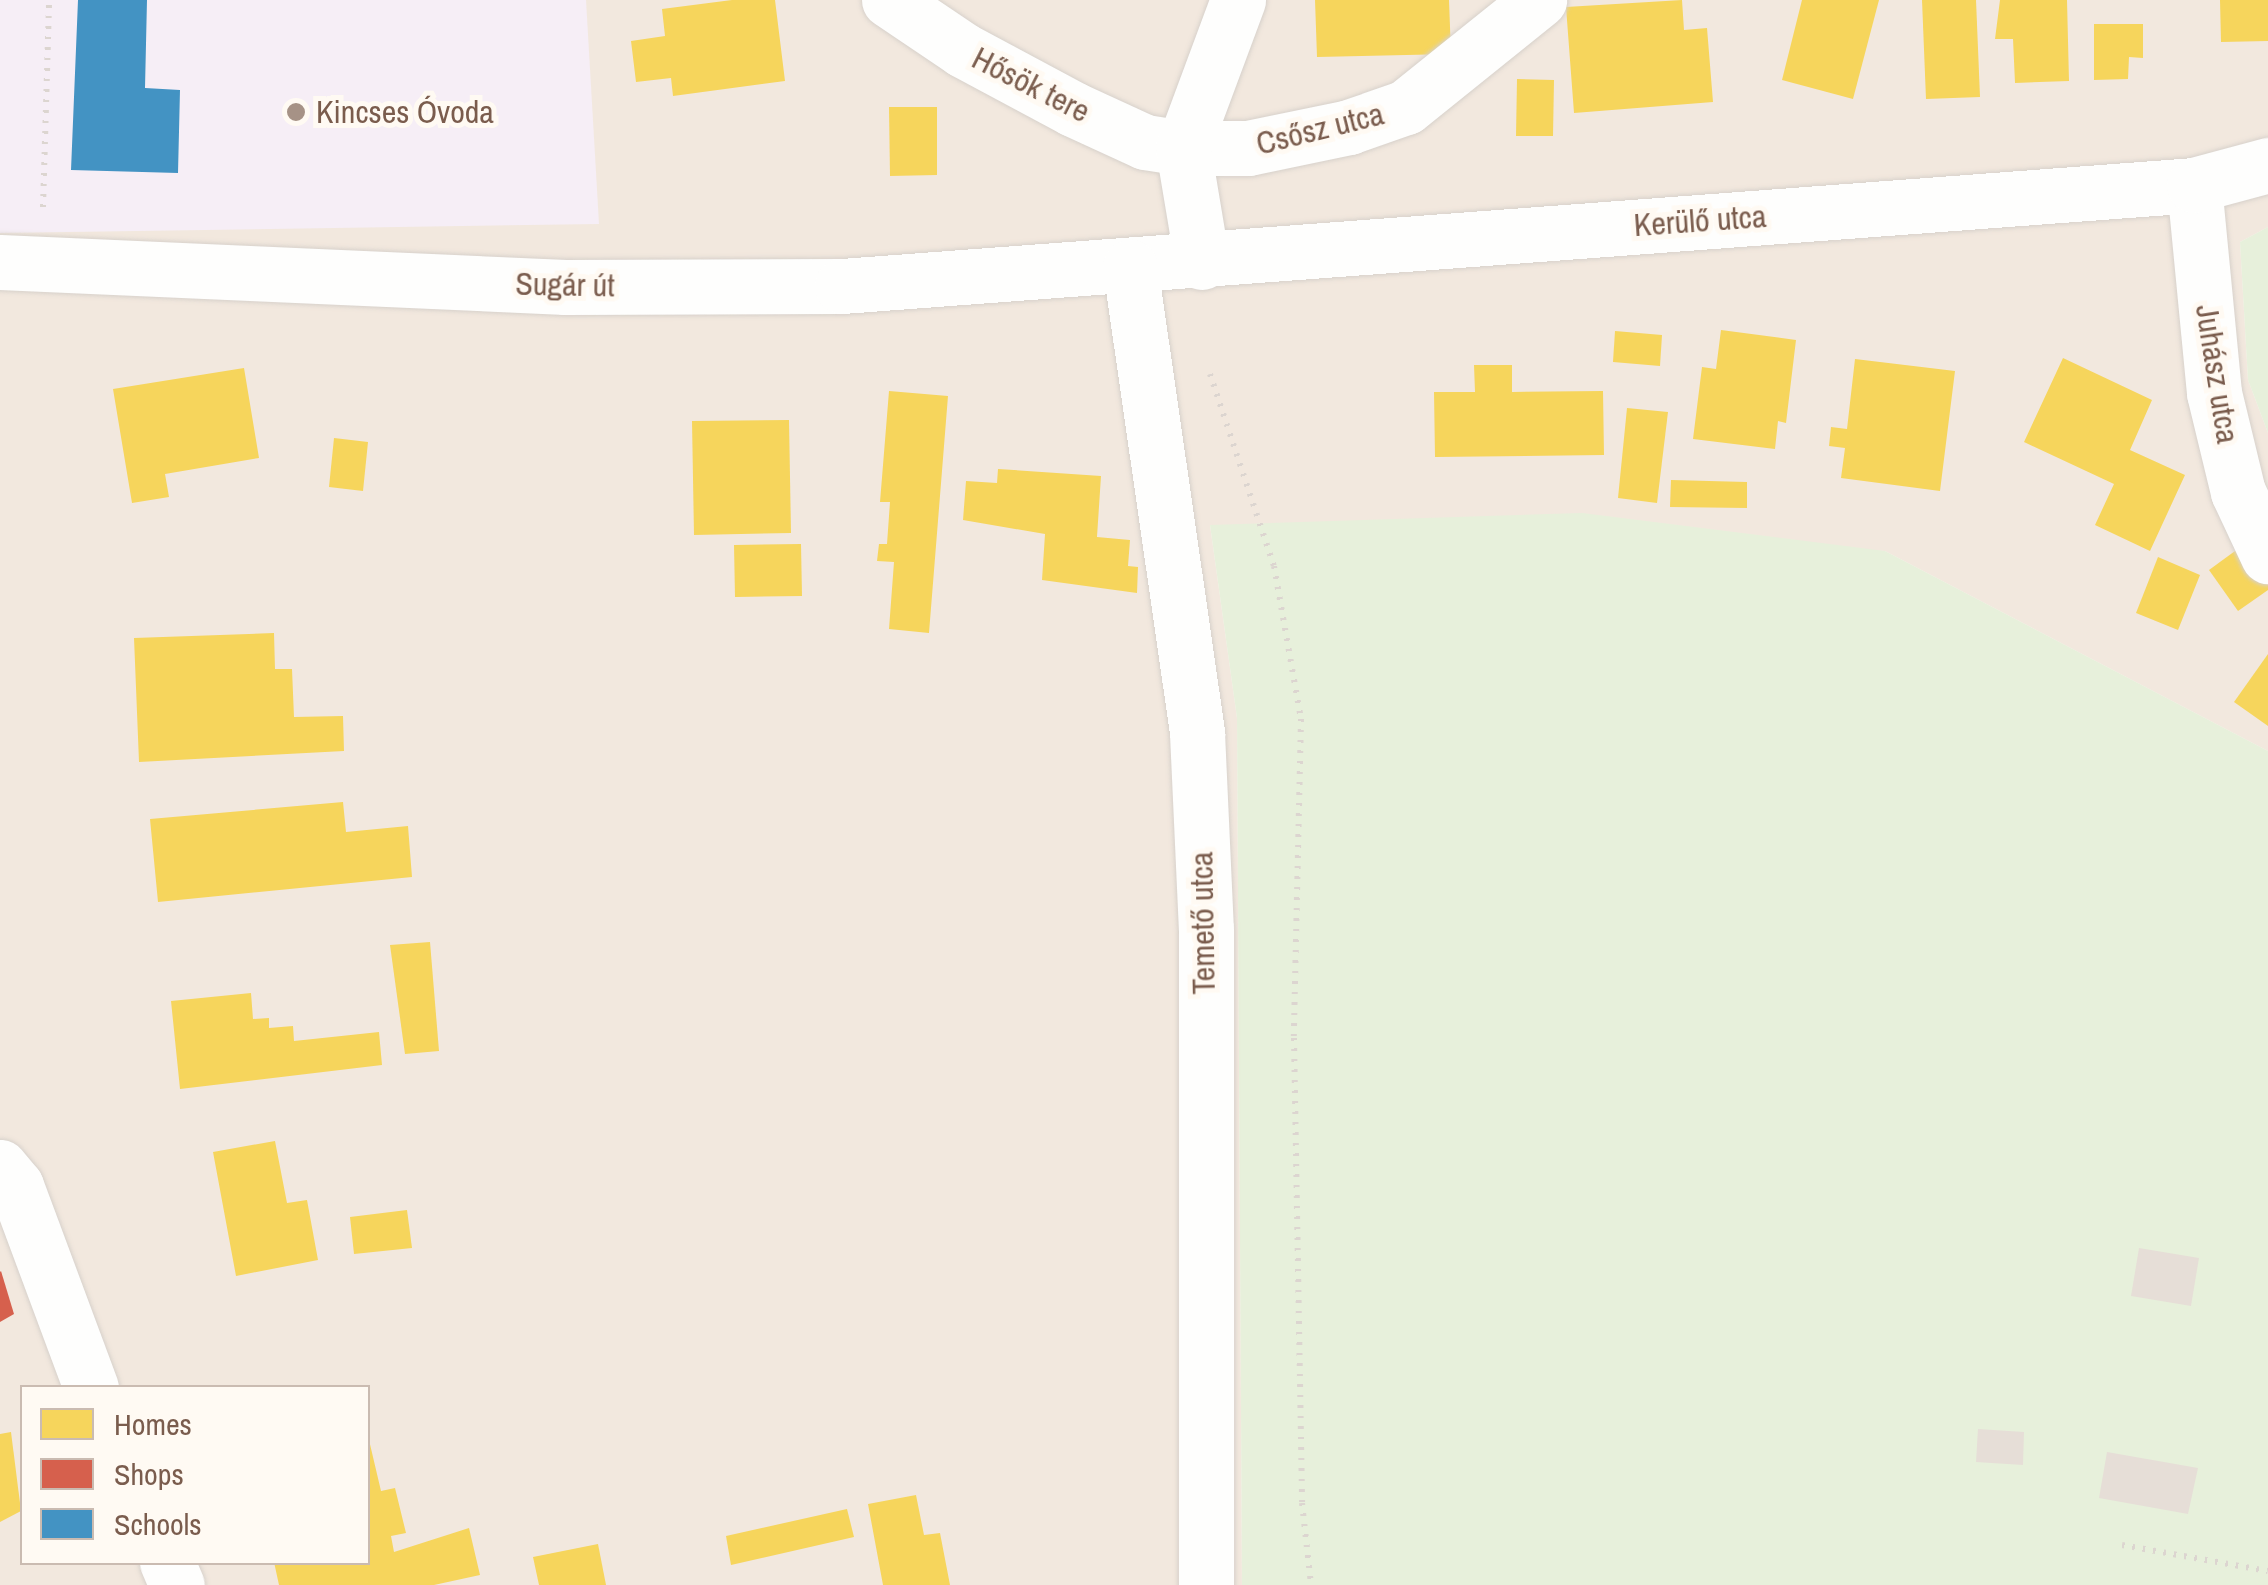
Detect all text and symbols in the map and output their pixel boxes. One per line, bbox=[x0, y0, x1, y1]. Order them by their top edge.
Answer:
street label: Hősök tere bbox=[966, 39, 1096, 131]
place label: Kincses Óvoda bbox=[316, 93, 494, 131]
street label: Csősz utca bbox=[1252, 95, 1388, 163]
marker: Kincses Óvoda bbox=[285, 101, 307, 123]
street label: Kerülő utca bbox=[1632, 197, 1768, 245]
street label: Sugár út bbox=[515, 265, 615, 305]
street label: Juhász utca bbox=[2187, 302, 2247, 446]
street label: Temető utca bbox=[1183, 851, 1223, 995]
legend bbox=[20, 1385, 370, 1565]
text: Homes bbox=[114, 1404, 192, 1444]
text: Shops bbox=[114, 1454, 184, 1494]
text: Schools bbox=[114, 1504, 202, 1544]

